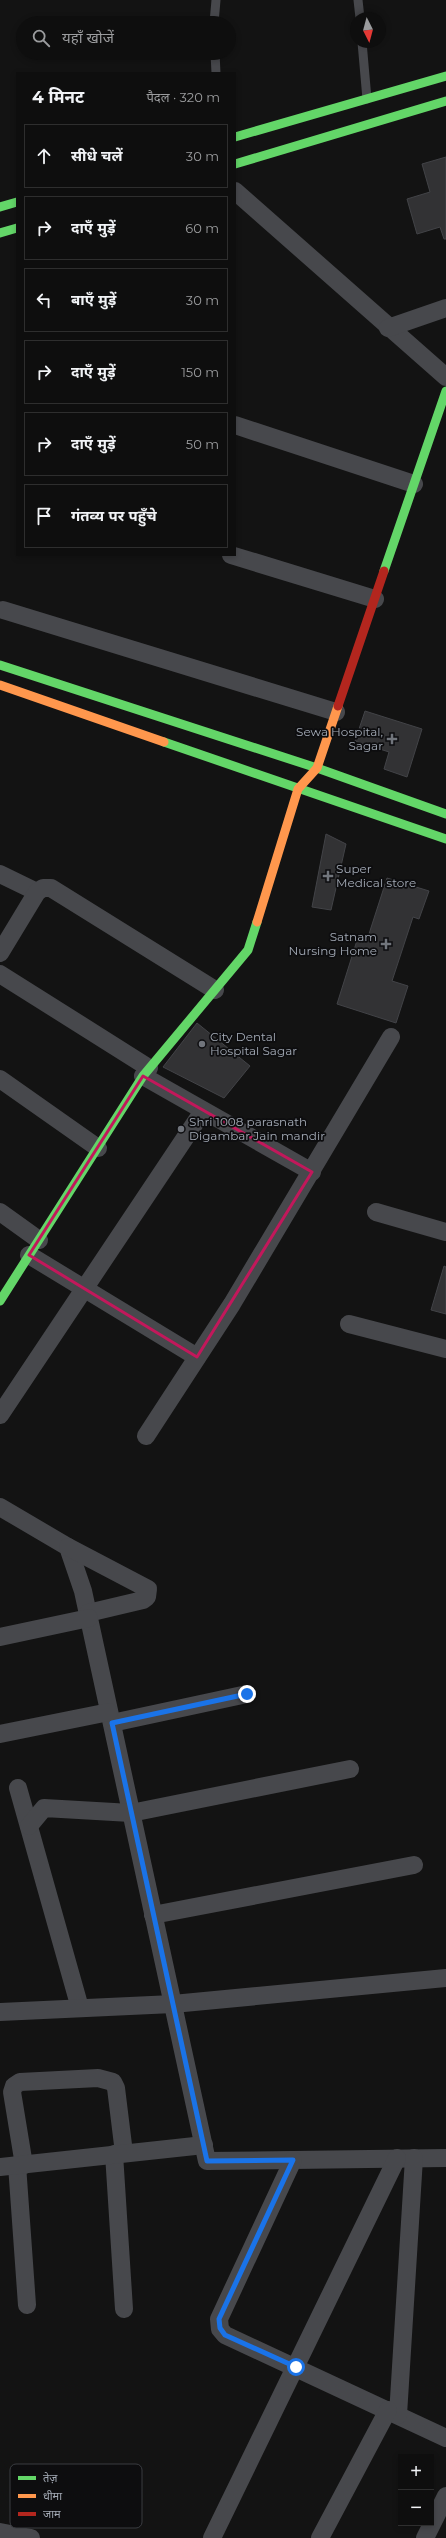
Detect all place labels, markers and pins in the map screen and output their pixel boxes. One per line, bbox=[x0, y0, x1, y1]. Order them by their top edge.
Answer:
place label: Sewa Hospital, Sagar bbox=[296, 724, 383, 753]
marker: Sewa Hospital, Sagar bbox=[386, 733, 398, 745]
place label: Super Medical store bbox=[336, 861, 416, 890]
marker: Super Medical store bbox=[323, 871, 333, 881]
place label: Satnam Nursing Home bbox=[289, 929, 377, 958]
marker: Satnam Nursing Home bbox=[380, 938, 392, 950]
place label: City Dental Hospital Sagar bbox=[210, 1029, 297, 1058]
marker: City Dental Hospital Sagar bbox=[197, 1039, 207, 1049]
place label: Shri 1008 parasnath Digambar Jain mandir bbox=[189, 1114, 325, 1143]
marker: Shri 1008 parasnath Digambar Jain mandir bbox=[176, 1124, 186, 1134]

